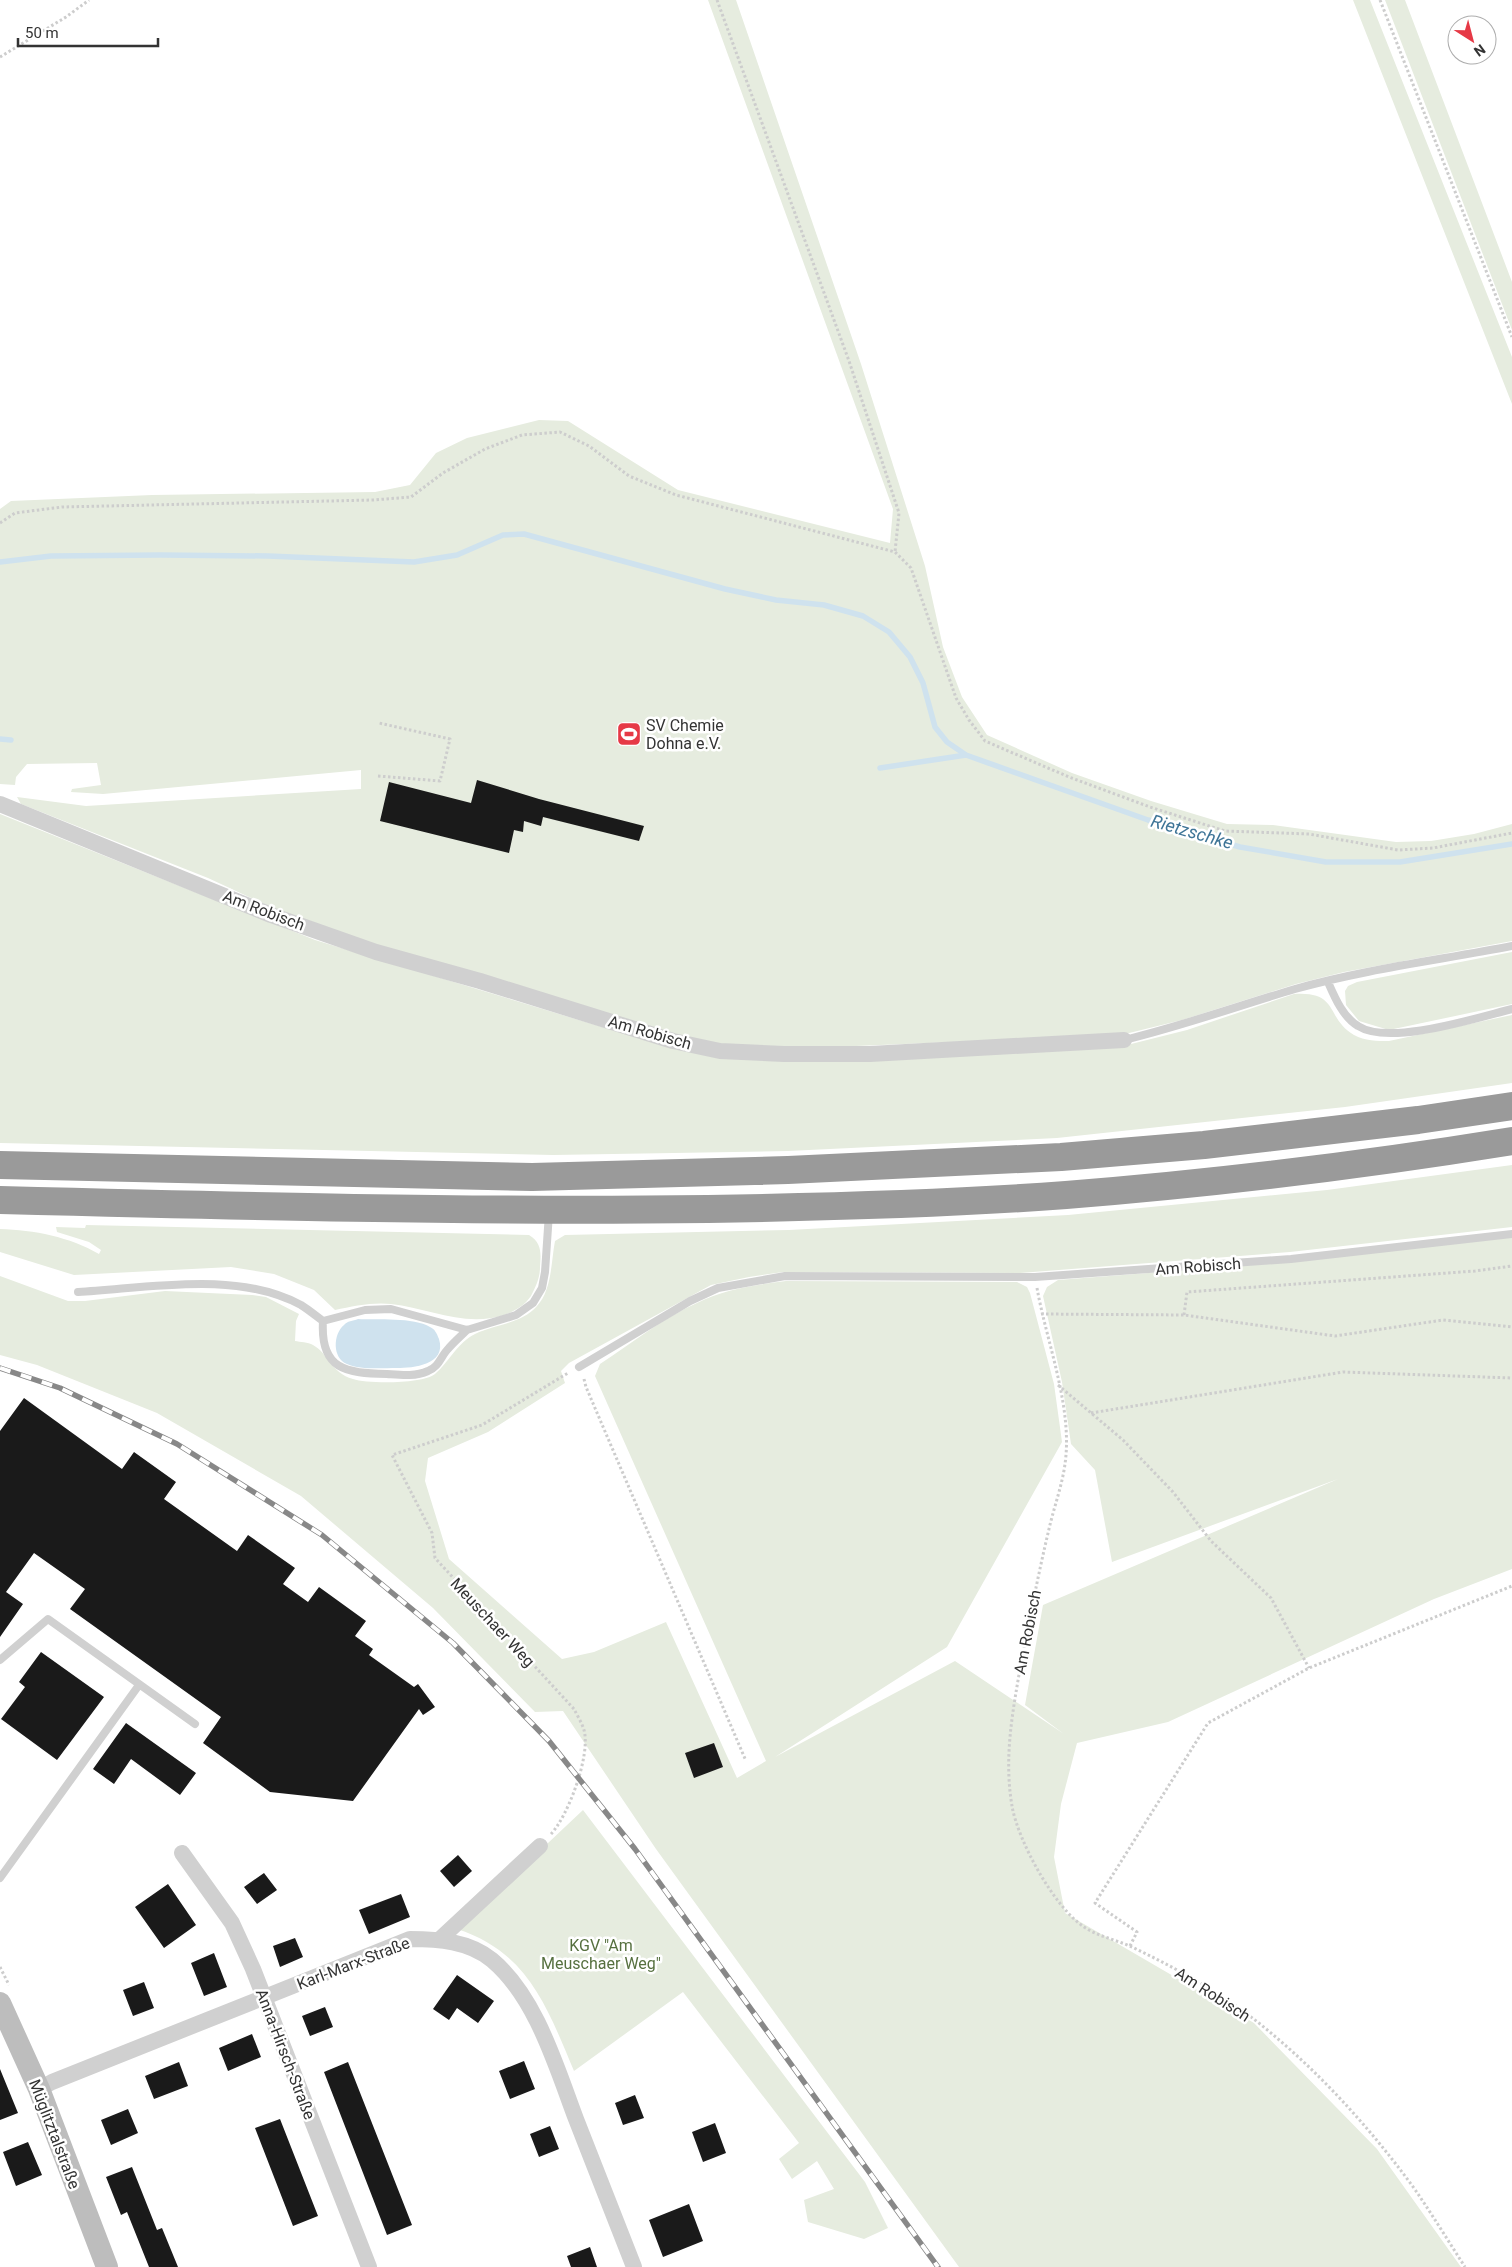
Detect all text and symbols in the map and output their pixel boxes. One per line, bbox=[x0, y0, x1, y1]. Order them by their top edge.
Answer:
scale bar bbox=[18, 15, 158, 47]
north arrow bbox=[1447, 15, 1497, 65]
text: 50 m bbox=[25, 24, 59, 42]
text: N bbox=[1471, 41, 1488, 60]
place label: SV Chemie Dohna e.V. bbox=[646, 716, 724, 753]
sports icon: SV Chemie Dohna e.V. bbox=[616, 721, 642, 747]
water label: Rietzschke bbox=[1149, 810, 1236, 853]
street label: Am Robisch bbox=[220, 886, 307, 935]
street label: Am Robisch bbox=[606, 1012, 694, 1053]
street label: Am Robisch bbox=[1155, 1254, 1241, 1279]
street label: Meuschaer Weg bbox=[447, 1574, 539, 1671]
street label: Am Robisch bbox=[1010, 1588, 1045, 1676]
street label: Karl-Marx-Straße bbox=[294, 1933, 412, 1994]
park label: KGV "Am Meuschaer Weg" bbox=[541, 1936, 661, 1973]
street label: Am Robisch bbox=[1172, 1963, 1254, 2026]
street label: Anna-Hirsch-Straße bbox=[252, 1986, 319, 2122]
street label: Müglitztalstraße bbox=[25, 2077, 84, 2192]

